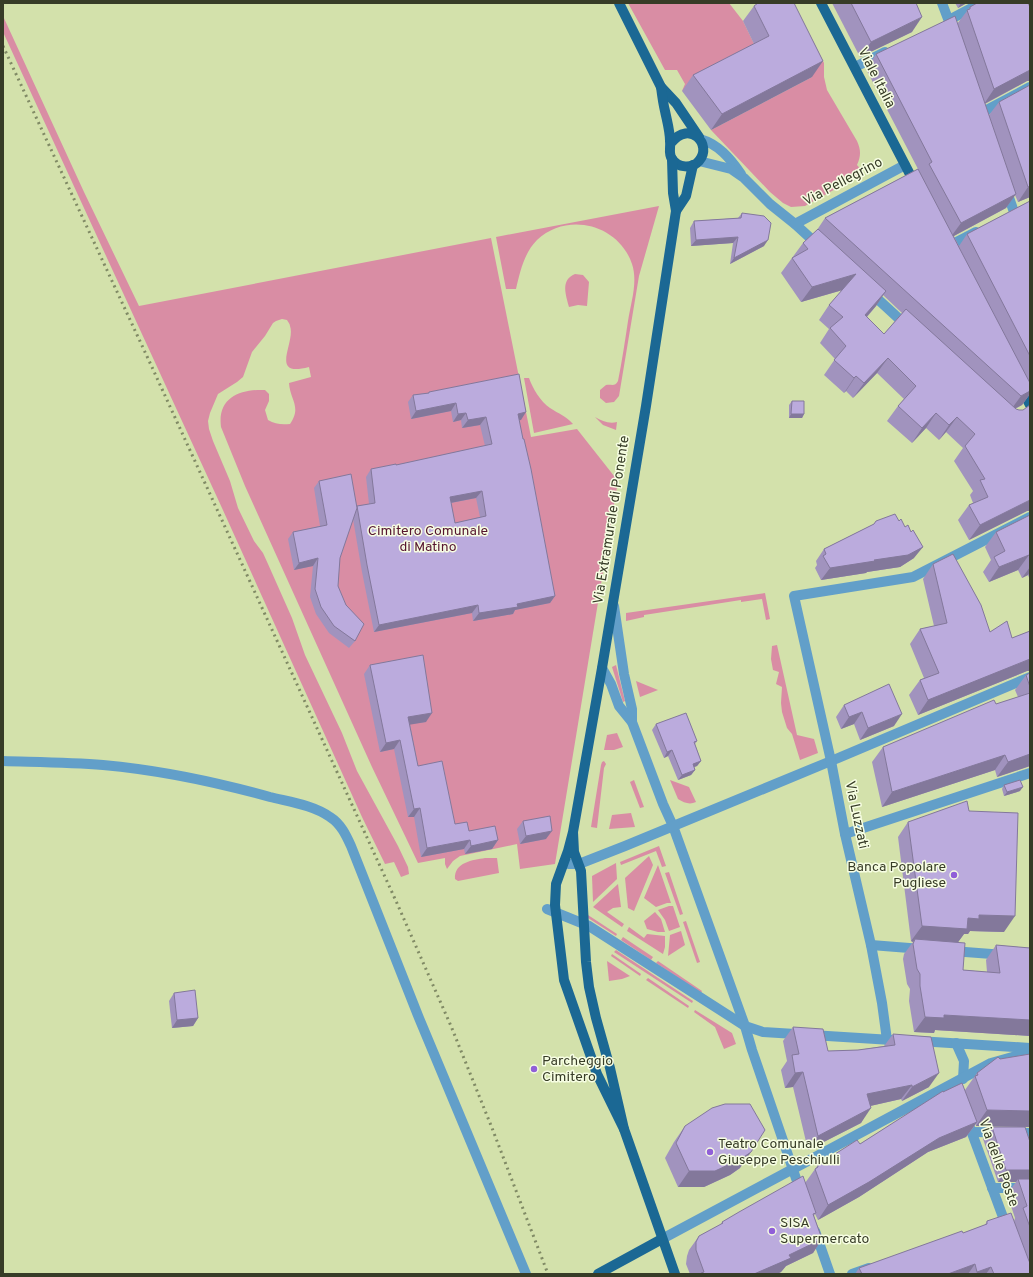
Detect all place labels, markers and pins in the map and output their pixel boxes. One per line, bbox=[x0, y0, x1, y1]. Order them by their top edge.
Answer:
place label: Banca Popolare Pugliese bbox=[847, 859, 946, 892]
marker: Banca Popolare Pugliese bbox=[949, 870, 959, 880]
place label: Parcheggio Cimitero bbox=[542, 1053, 613, 1086]
marker: Parcheggio Cimitero bbox=[529, 1064, 539, 1074]
place label: Teatro Comunale Giuseppe Peschiulli bbox=[718, 1136, 840, 1169]
marker: Teatro Comunale Giuseppe Peschiulli bbox=[705, 1147, 715, 1157]
place label: SISA Supermercato bbox=[780, 1215, 870, 1248]
marker: SISA Supermercato bbox=[767, 1226, 777, 1236]

